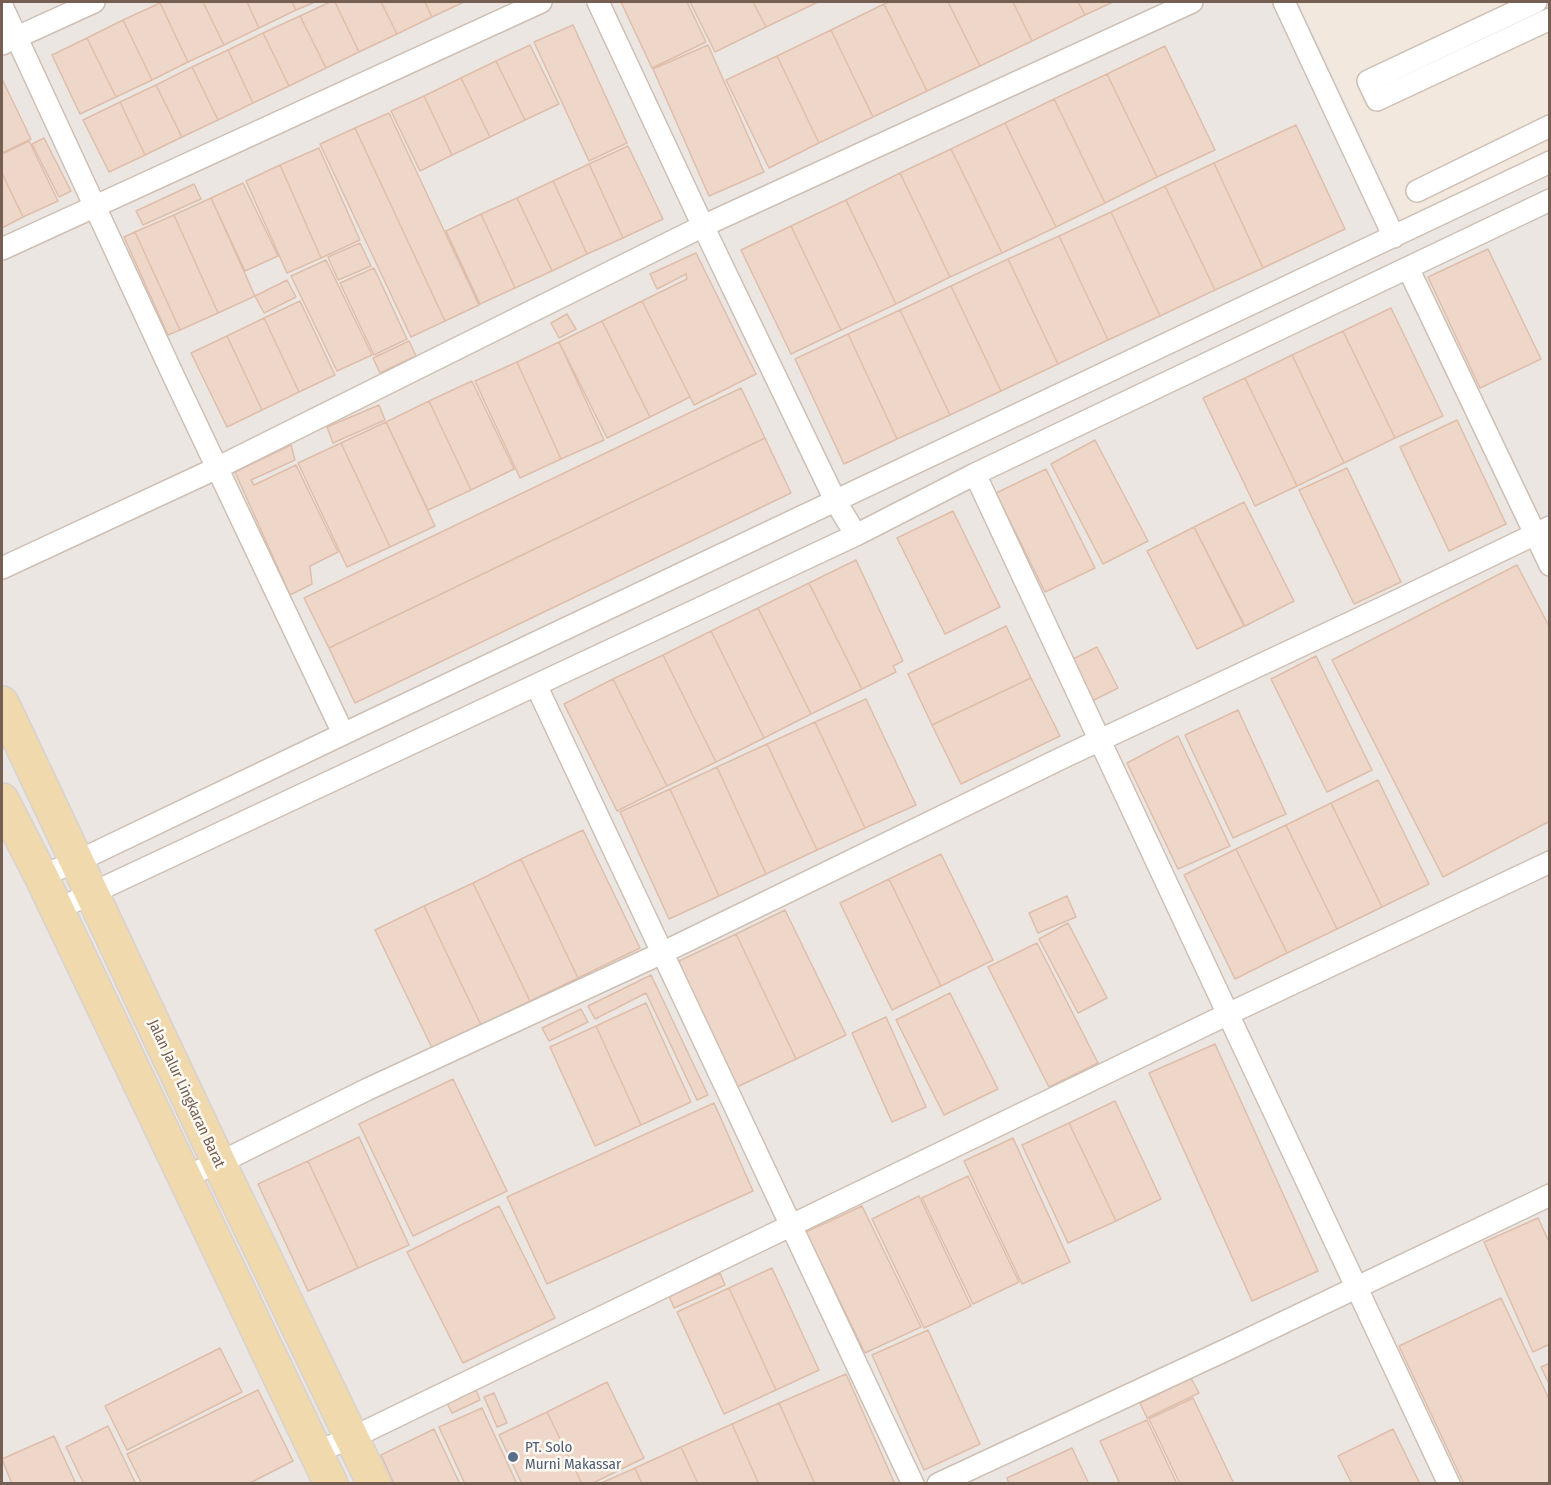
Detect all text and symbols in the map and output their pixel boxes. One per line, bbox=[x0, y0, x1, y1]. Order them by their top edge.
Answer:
street label: Jalan Jalur Lingkaran Barat bbox=[144, 1017, 228, 1171]
place label: PT. Solo Murni Makassar bbox=[525, 1439, 621, 1474]
marker: PT. Solo Murni Makassar bbox=[506, 1450, 520, 1464]

